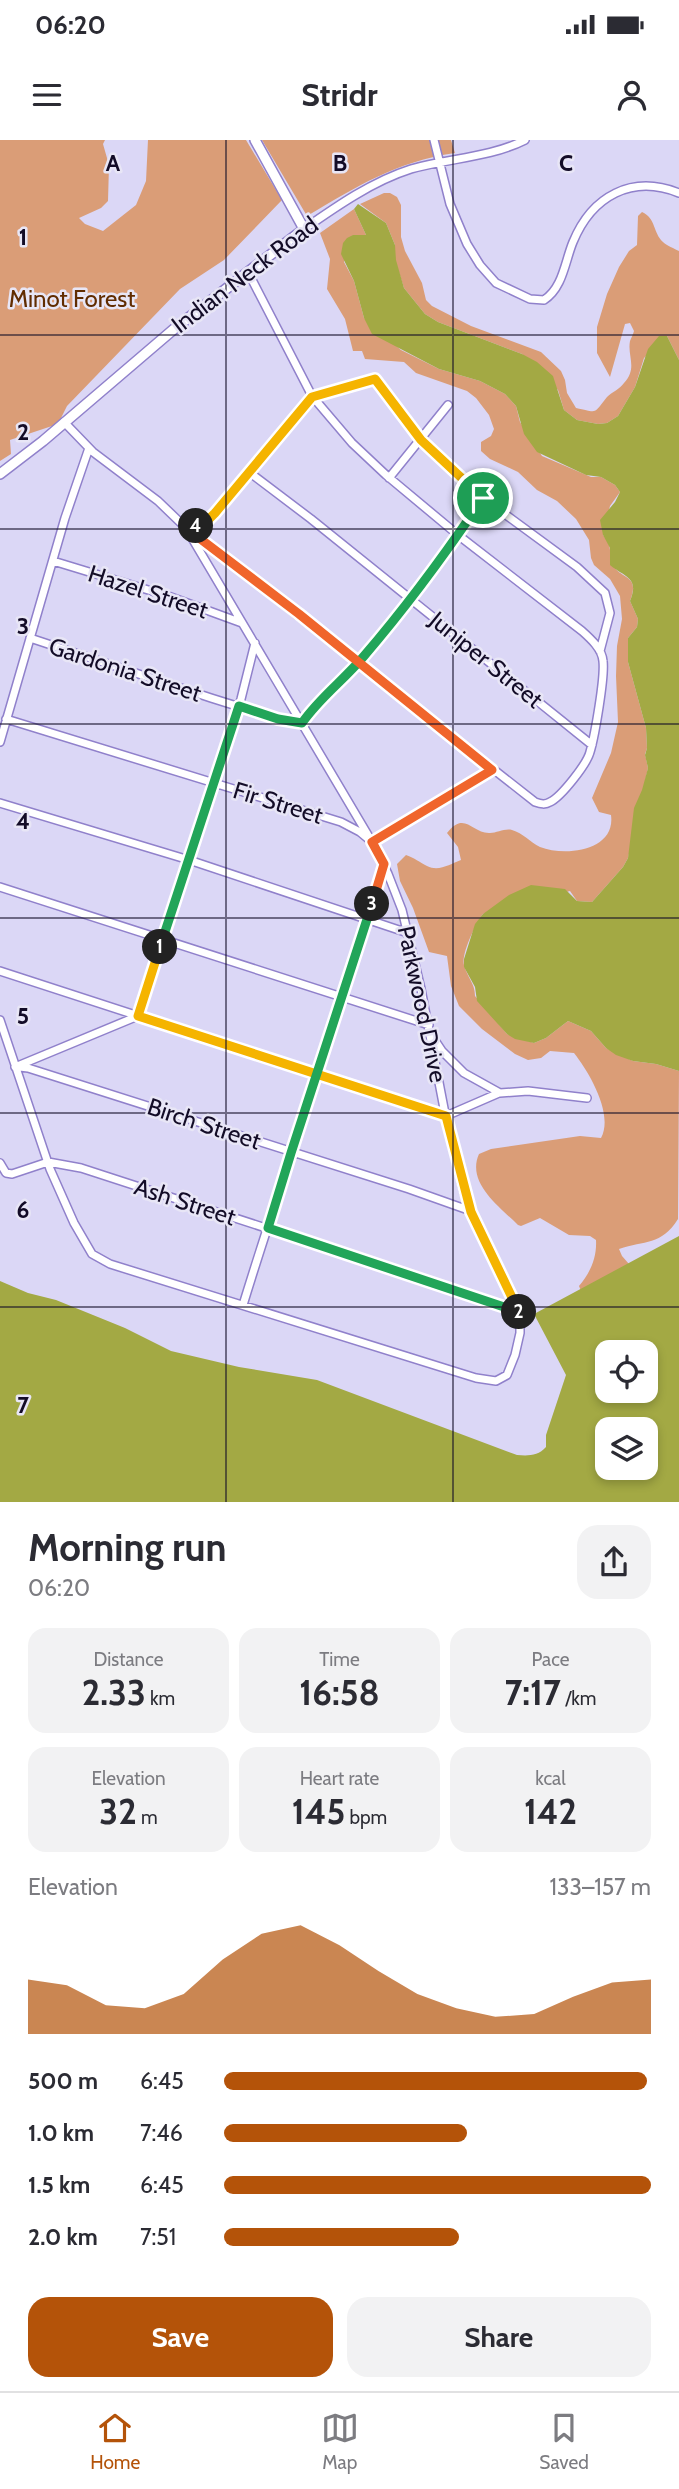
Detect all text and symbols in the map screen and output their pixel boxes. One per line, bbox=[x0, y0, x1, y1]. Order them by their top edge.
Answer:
text: 06:20 bbox=[35, 9, 106, 41]
text: Stridr bbox=[301, 75, 378, 114]
icon: menu bbox=[28, 76, 66, 114]
icon: person bbox=[613, 76, 651, 114]
text: A bbox=[106, 149, 121, 177]
text: B bbox=[333, 149, 347, 177]
text: C bbox=[559, 149, 573, 177]
street label: Indian Neck Road bbox=[166, 210, 324, 339]
text: 1 bbox=[19, 223, 27, 251]
park label: Minot Forest bbox=[9, 284, 135, 313]
text: 2 bbox=[17, 418, 29, 446]
pin bbox=[453, 468, 513, 528]
icon: arrive bbox=[464, 479, 502, 517]
pin: 4 bbox=[178, 508, 214, 544]
text: 4 bbox=[190, 514, 201, 537]
street label: Hazel Street bbox=[85, 559, 212, 625]
street label: Juniper Street bbox=[423, 605, 549, 714]
text: 3 bbox=[17, 612, 29, 640]
street label: Gardonia Street bbox=[45, 631, 205, 708]
street label: Fir Street bbox=[230, 775, 326, 830]
text: 4 bbox=[16, 807, 30, 835]
pin: 3 bbox=[354, 886, 390, 922]
text: 3 bbox=[366, 892, 377, 915]
street label: Parkwood Drive bbox=[392, 923, 453, 1085]
pin: 1 bbox=[142, 930, 178, 964]
text: 1 bbox=[156, 935, 163, 958]
text: 5 bbox=[17, 1002, 29, 1030]
street label: Birch Street bbox=[144, 1092, 265, 1155]
street label: Ash Street bbox=[131, 1172, 239, 1232]
text: 6 bbox=[17, 1196, 29, 1224]
pin: 2 bbox=[502, 1294, 536, 1330]
text: 2 bbox=[513, 1300, 524, 1323]
map controls bbox=[595, 1340, 658, 1480]
button: locate bbox=[595, 1340, 658, 1403]
text: 7 bbox=[17, 1391, 29, 1419]
button: layers bbox=[595, 1417, 658, 1480]
text: Morning run bbox=[28, 1524, 227, 1571]
button: share bbox=[577, 1525, 651, 1599]
text: 06:20 bbox=[28, 1574, 90, 1602]
text: Distance bbox=[94, 1648, 163, 1671]
text: Time bbox=[319, 1648, 360, 1671]
text: Pace bbox=[532, 1648, 569, 1671]
text: 2.33 bbox=[82, 1671, 146, 1714]
text: 16:58 bbox=[299, 1671, 380, 1714]
text: 7:17 bbox=[505, 1671, 561, 1714]
text: km bbox=[146, 1687, 175, 1710]
text: /km bbox=[561, 1687, 596, 1710]
text: Elevation bbox=[91, 1767, 166, 1790]
text: Heart rate bbox=[300, 1767, 379, 1790]
text: kcal bbox=[535, 1767, 566, 1790]
text: 32 bbox=[99, 1790, 137, 1833]
text: 145 bbox=[292, 1790, 345, 1833]
text: 142 bbox=[524, 1790, 577, 1833]
text: m bbox=[137, 1806, 158, 1829]
text: bpm bbox=[345, 1806, 387, 1829]
text: Elevation bbox=[28, 1873, 118, 1901]
text: 133–157 m bbox=[550, 1873, 651, 1901]
text: 500 m bbox=[28, 2067, 98, 2095]
text: 6:45 bbox=[140, 2067, 184, 2095]
text: 1.0 km bbox=[28, 2119, 94, 2147]
text: 7:46 bbox=[140, 2119, 183, 2147]
text: 1.5 km bbox=[28, 2171, 90, 2199]
text: 6:45 bbox=[140, 2171, 184, 2199]
text: 2.0 km bbox=[28, 2223, 98, 2251]
text: 7:51 bbox=[140, 2223, 176, 2251]
button: Save bbox=[28, 2297, 333, 2377]
button: Share bbox=[347, 2297, 651, 2377]
tab: Home bbox=[90, 2409, 140, 2474]
tab: Map bbox=[321, 2409, 359, 2474]
tab: Saved bbox=[539, 2409, 589, 2474]

